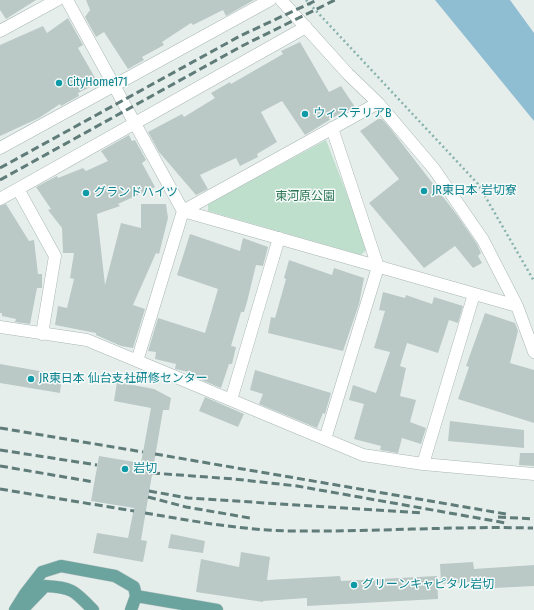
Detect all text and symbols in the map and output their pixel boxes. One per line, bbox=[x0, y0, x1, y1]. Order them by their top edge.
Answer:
place label: CityHome171 bbox=[67, 76, 128, 90]
marker: CityHome171 bbox=[54, 78, 64, 88]
place label: ウィステリアB bbox=[313, 107, 392, 121]
marker: ウィステリアB bbox=[300, 109, 310, 119]
place label: JR東日本 岩切寮 bbox=[432, 184, 517, 198]
place label: グランドハイツ bbox=[94, 186, 178, 200]
marker: JR東日本 岩切寮 bbox=[419, 186, 429, 196]
marker: グランドハイツ bbox=[81, 188, 91, 198]
park label: 東河原公園 bbox=[275, 190, 335, 204]
place label: JR東日本 仙台支社研修センター bbox=[39, 372, 208, 386]
marker: JR東日本 仙台支社研修センター bbox=[26, 374, 36, 384]
place label: 岩切 bbox=[133, 462, 157, 476]
marker: 岩切 bbox=[120, 464, 130, 474]
place label: グリーンキャピタル岩切 bbox=[362, 578, 494, 592]
marker: グリーンキャピタル岩切 bbox=[349, 580, 359, 590]

